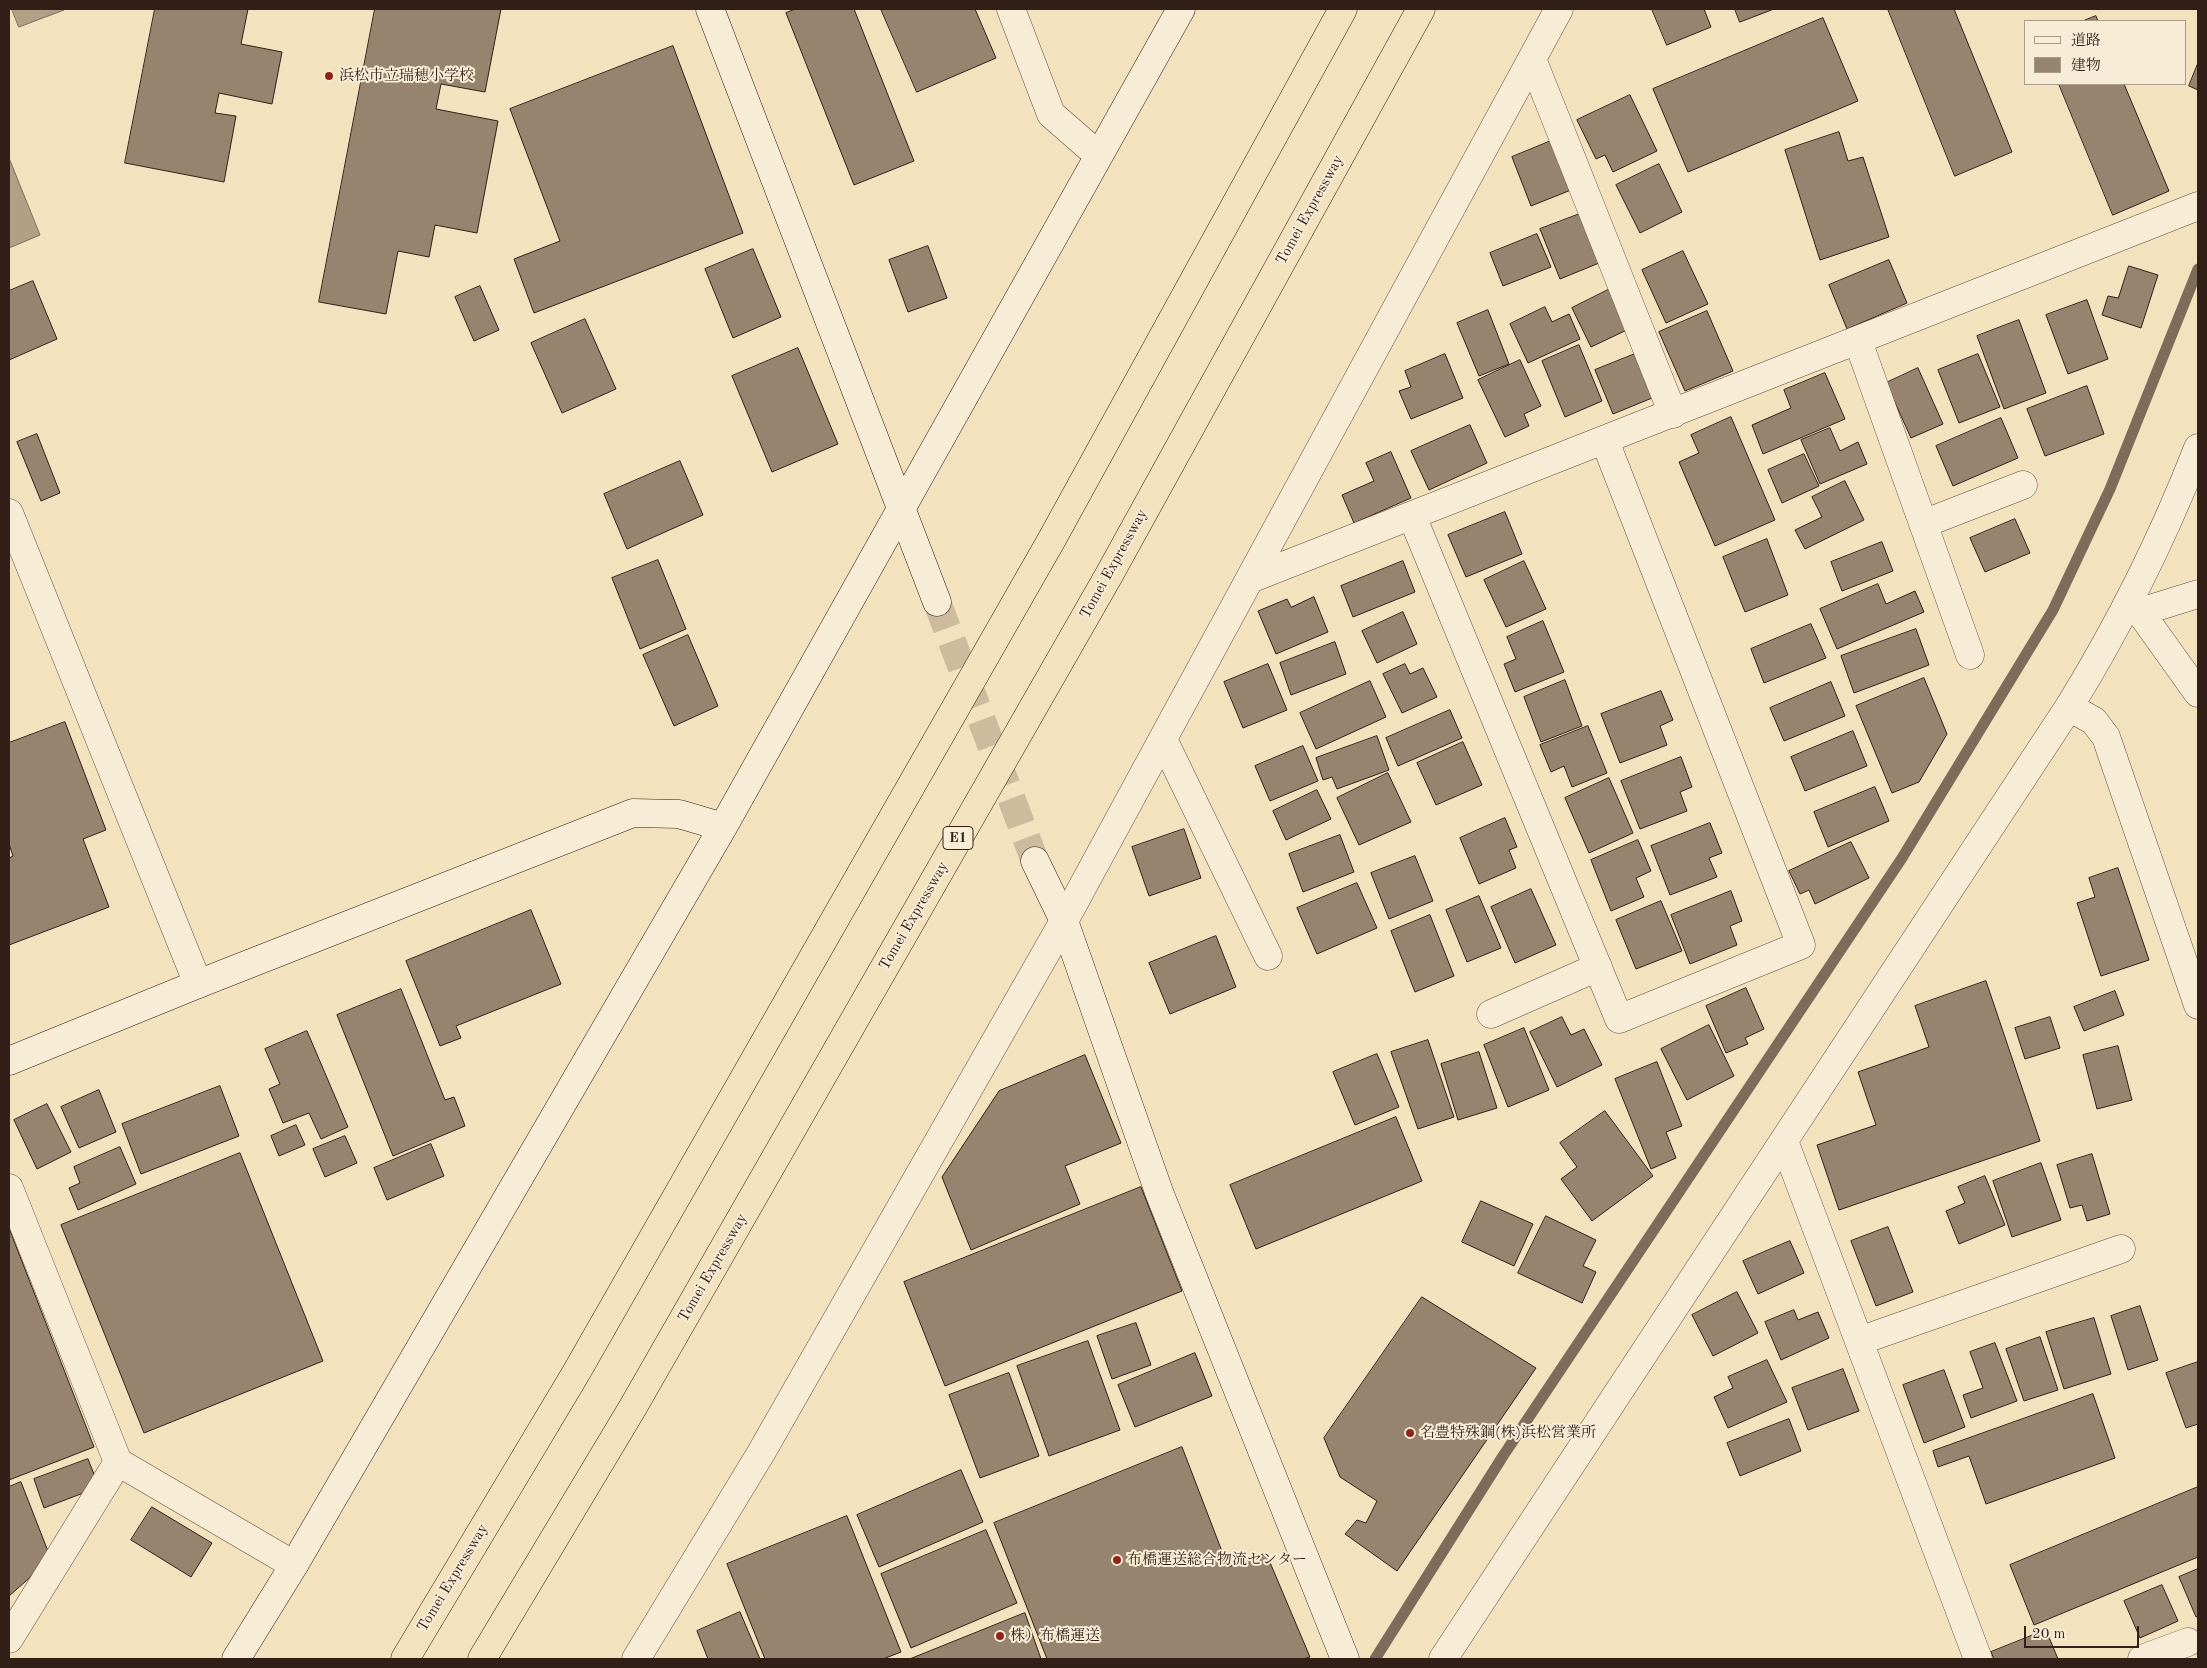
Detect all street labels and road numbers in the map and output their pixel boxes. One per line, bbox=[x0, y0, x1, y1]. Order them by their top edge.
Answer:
street label: Tomei Expressway bbox=[1272, 152, 1348, 268]
street label: Tomei Expressway bbox=[1076, 506, 1152, 622]
road number: E1 bbox=[943, 826, 973, 850]
street label: Tomei Expressway bbox=[876, 858, 952, 974]
street label: Tomei Expressway bbox=[675, 1210, 751, 1326]
street label: Tomei Expressway bbox=[414, 1521, 492, 1635]

